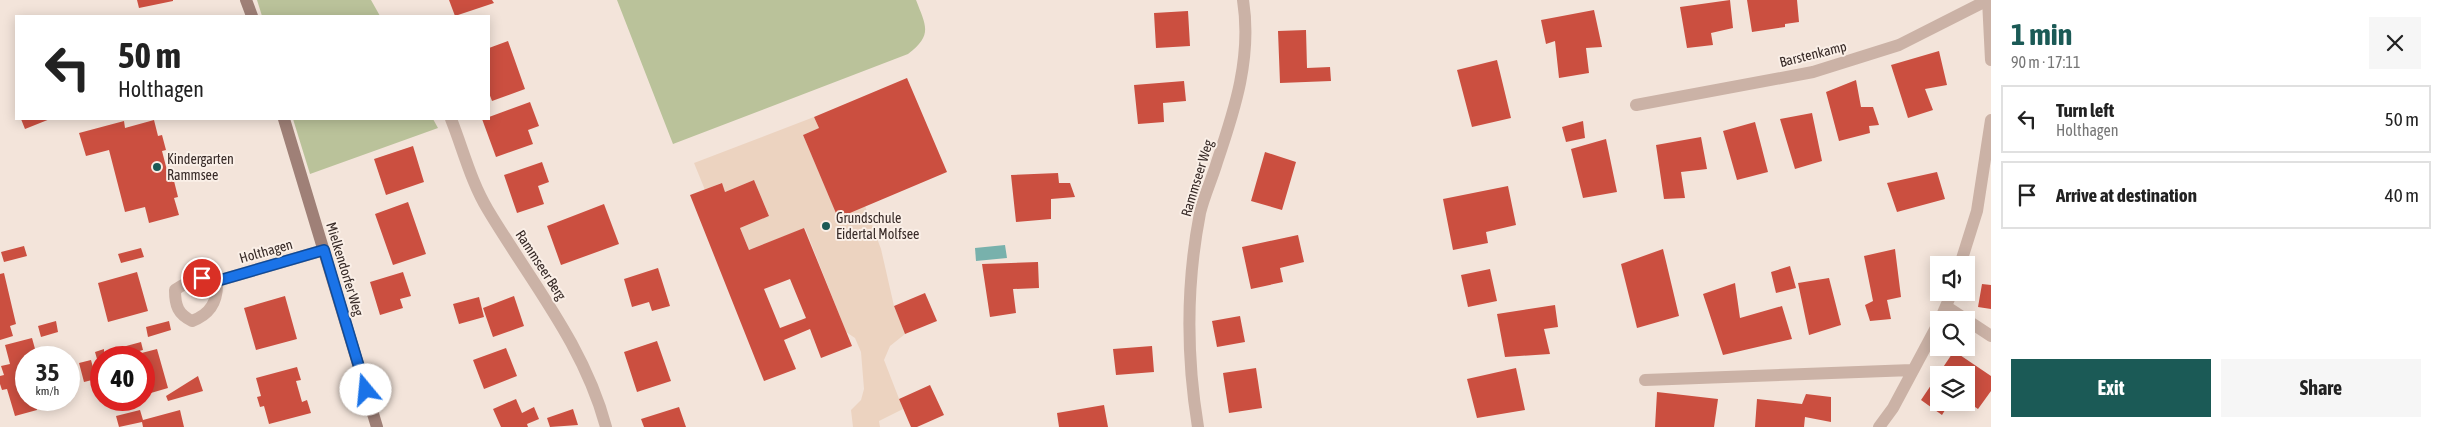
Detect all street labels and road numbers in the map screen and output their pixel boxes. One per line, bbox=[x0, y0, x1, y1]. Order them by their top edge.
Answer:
street label: Barstenkamp bbox=[1778, 38, 1849, 70]
street label: Rammseer Weg bbox=[1178, 138, 1216, 218]
street label: Mielkendorfer Weg bbox=[323, 220, 367, 318]
street label: Rammseer Berg bbox=[512, 227, 570, 303]
street label: Holthagen bbox=[238, 236, 294, 266]

